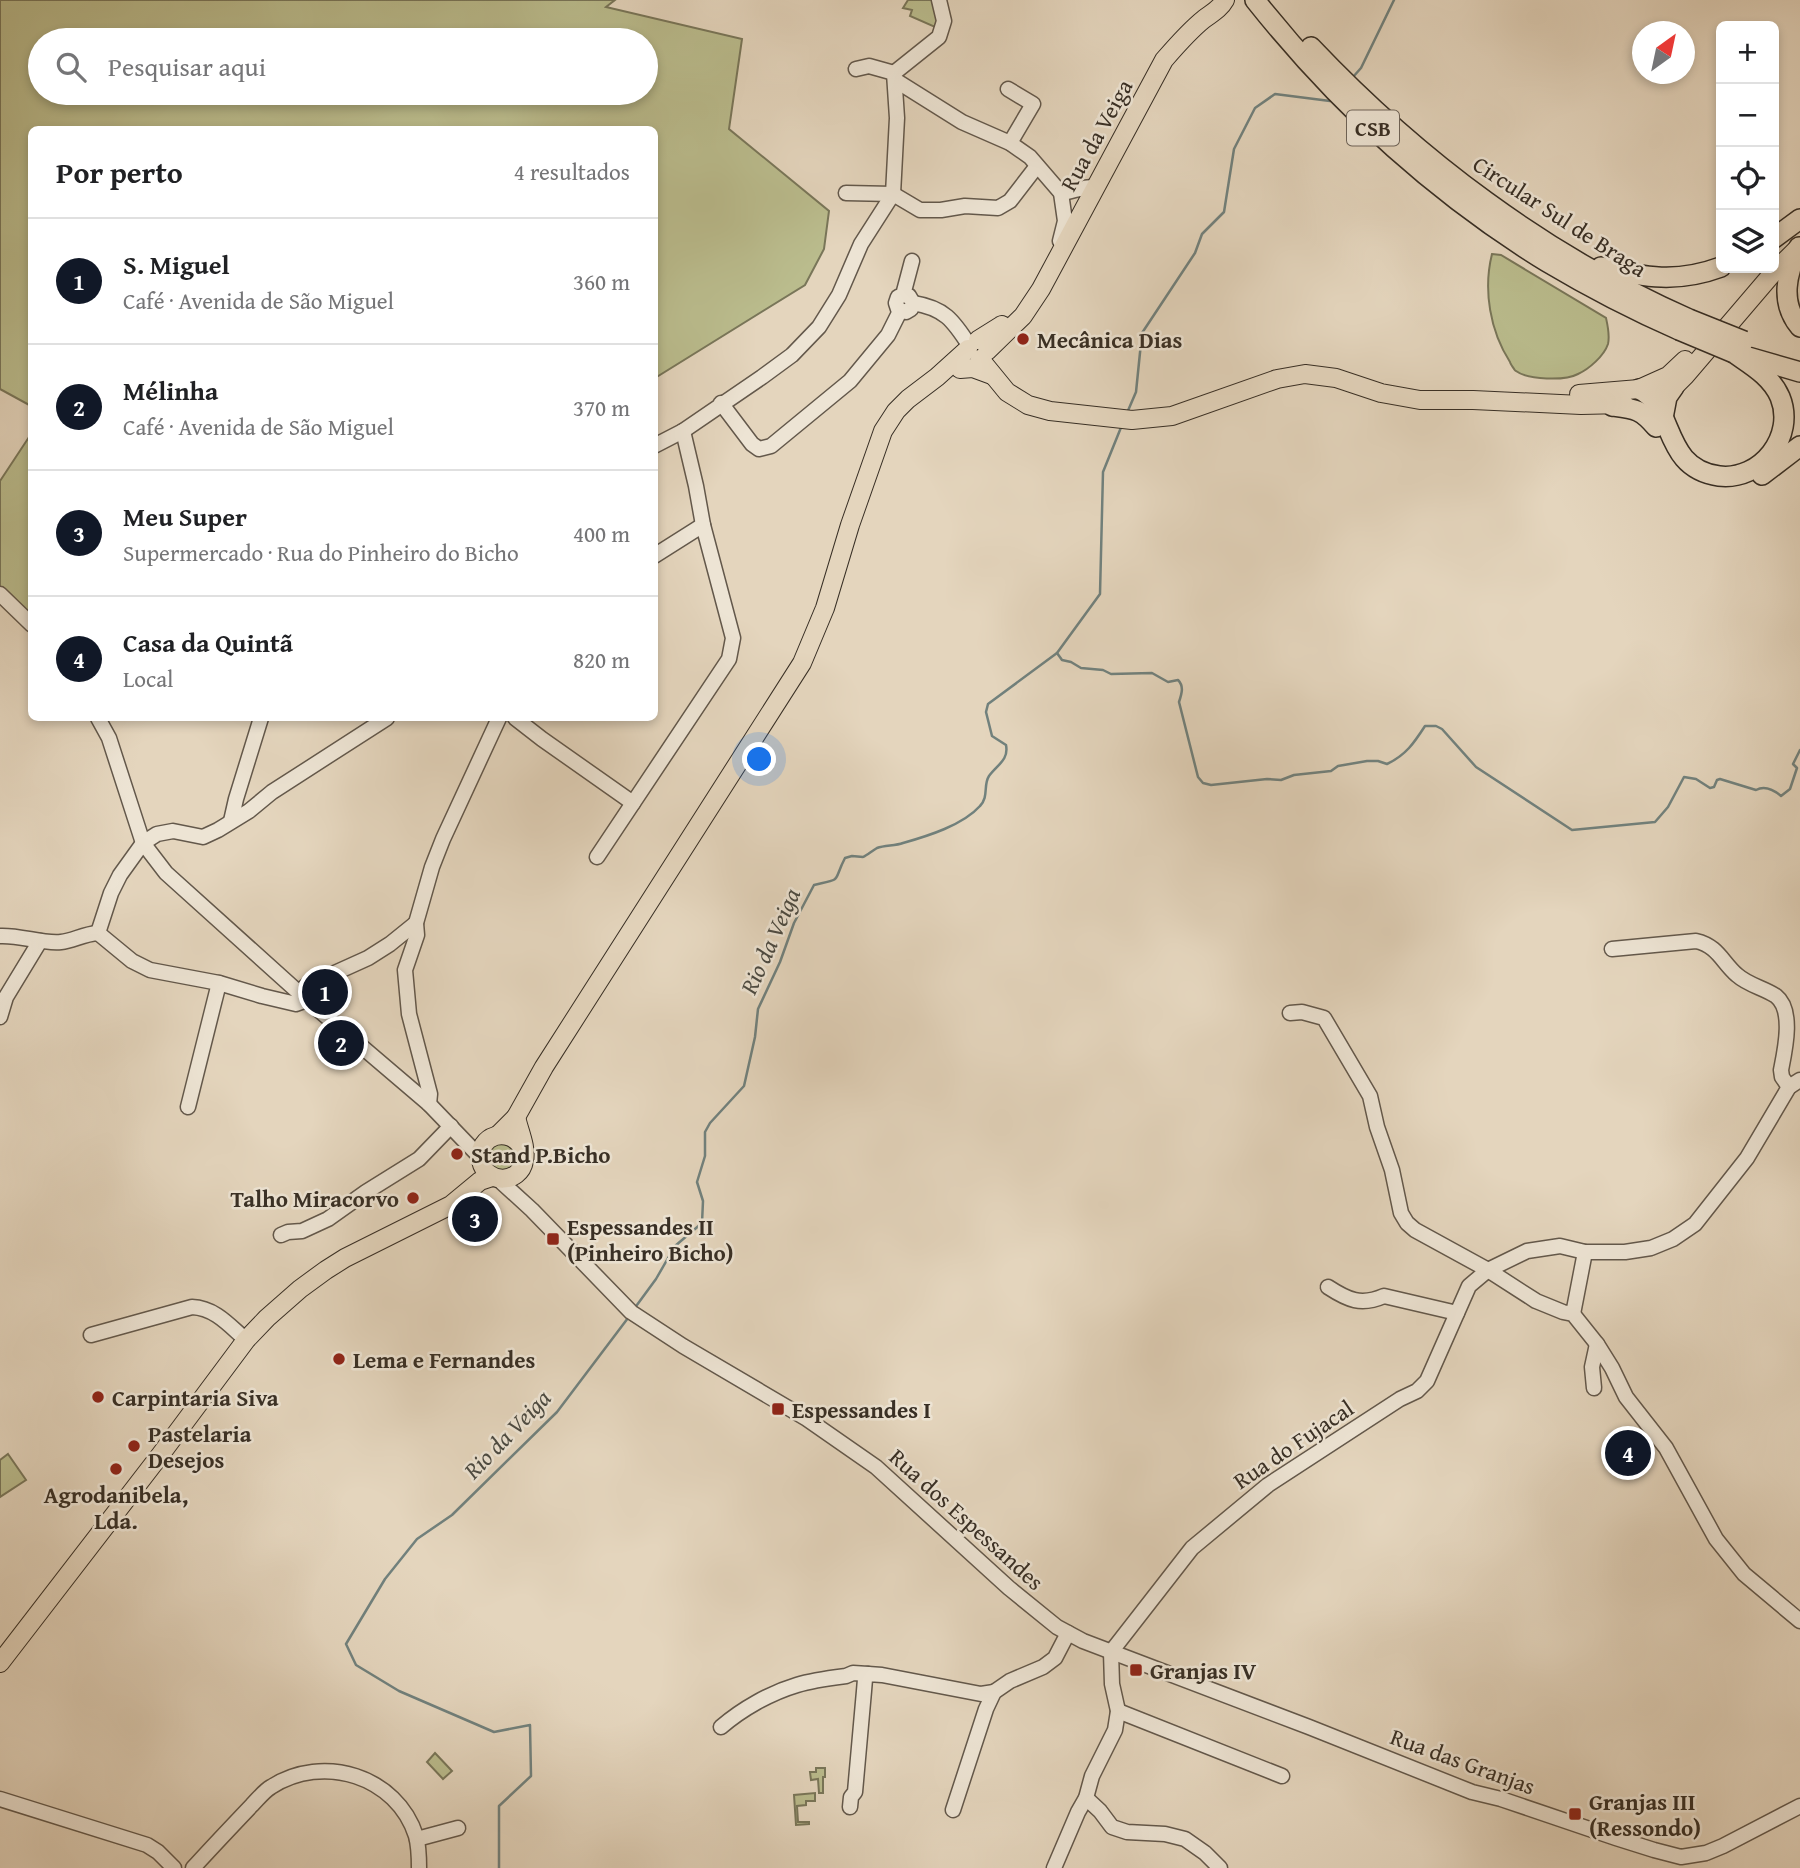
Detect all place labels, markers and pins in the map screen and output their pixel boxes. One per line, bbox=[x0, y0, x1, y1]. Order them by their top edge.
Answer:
place label: Mecânica Dias bbox=[1037, 323, 1183, 356]
marker: Mecânica Dias bbox=[1015, 331, 1031, 347]
pin: 1 bbox=[302, 966, 348, 1018]
pin: 2 bbox=[318, 1017, 364, 1069]
place label: Stand P.Bicho bbox=[471, 1138, 610, 1171]
marker: Stand P.Bicho bbox=[449, 1146, 465, 1162]
place label: Talho Miracorvo bbox=[230, 1182, 399, 1215]
marker: Talho Miracorvo bbox=[405, 1190, 421, 1206]
pin: 3 bbox=[452, 1193, 498, 1245]
place label: Espessandes II (Pinheiro Bicho) bbox=[567, 1210, 734, 1269]
marker: Espessandes II (Pinheiro Bicho) bbox=[545, 1231, 561, 1247]
place label: Lema e Fernandes bbox=[353, 1343, 536, 1376]
marker: Lema e Fernandes bbox=[331, 1351, 347, 1367]
place label: Carpintaria Siva bbox=[112, 1381, 279, 1414]
marker: Carpintaria Siva bbox=[90, 1389, 106, 1405]
place label: Espessandes I bbox=[792, 1393, 931, 1426]
marker: Espessandes I bbox=[770, 1401, 786, 1417]
place label: Pastelaria Desejos bbox=[148, 1417, 252, 1476]
pin: 4 bbox=[1605, 1427, 1651, 1479]
marker: Pastelaria Desejos bbox=[126, 1438, 142, 1454]
marker: Agrodanibela, Lda. bbox=[108, 1461, 124, 1477]
place label: Agrodanibela, Lda. bbox=[44, 1478, 188, 1537]
place label: Granjas IV bbox=[1150, 1654, 1257, 1687]
marker: Granjas IV bbox=[1128, 1662, 1144, 1678]
place label: Granjas III (Ressondo) bbox=[1589, 1785, 1701, 1844]
marker: Granjas III (Ressondo) bbox=[1567, 1806, 1583, 1822]

